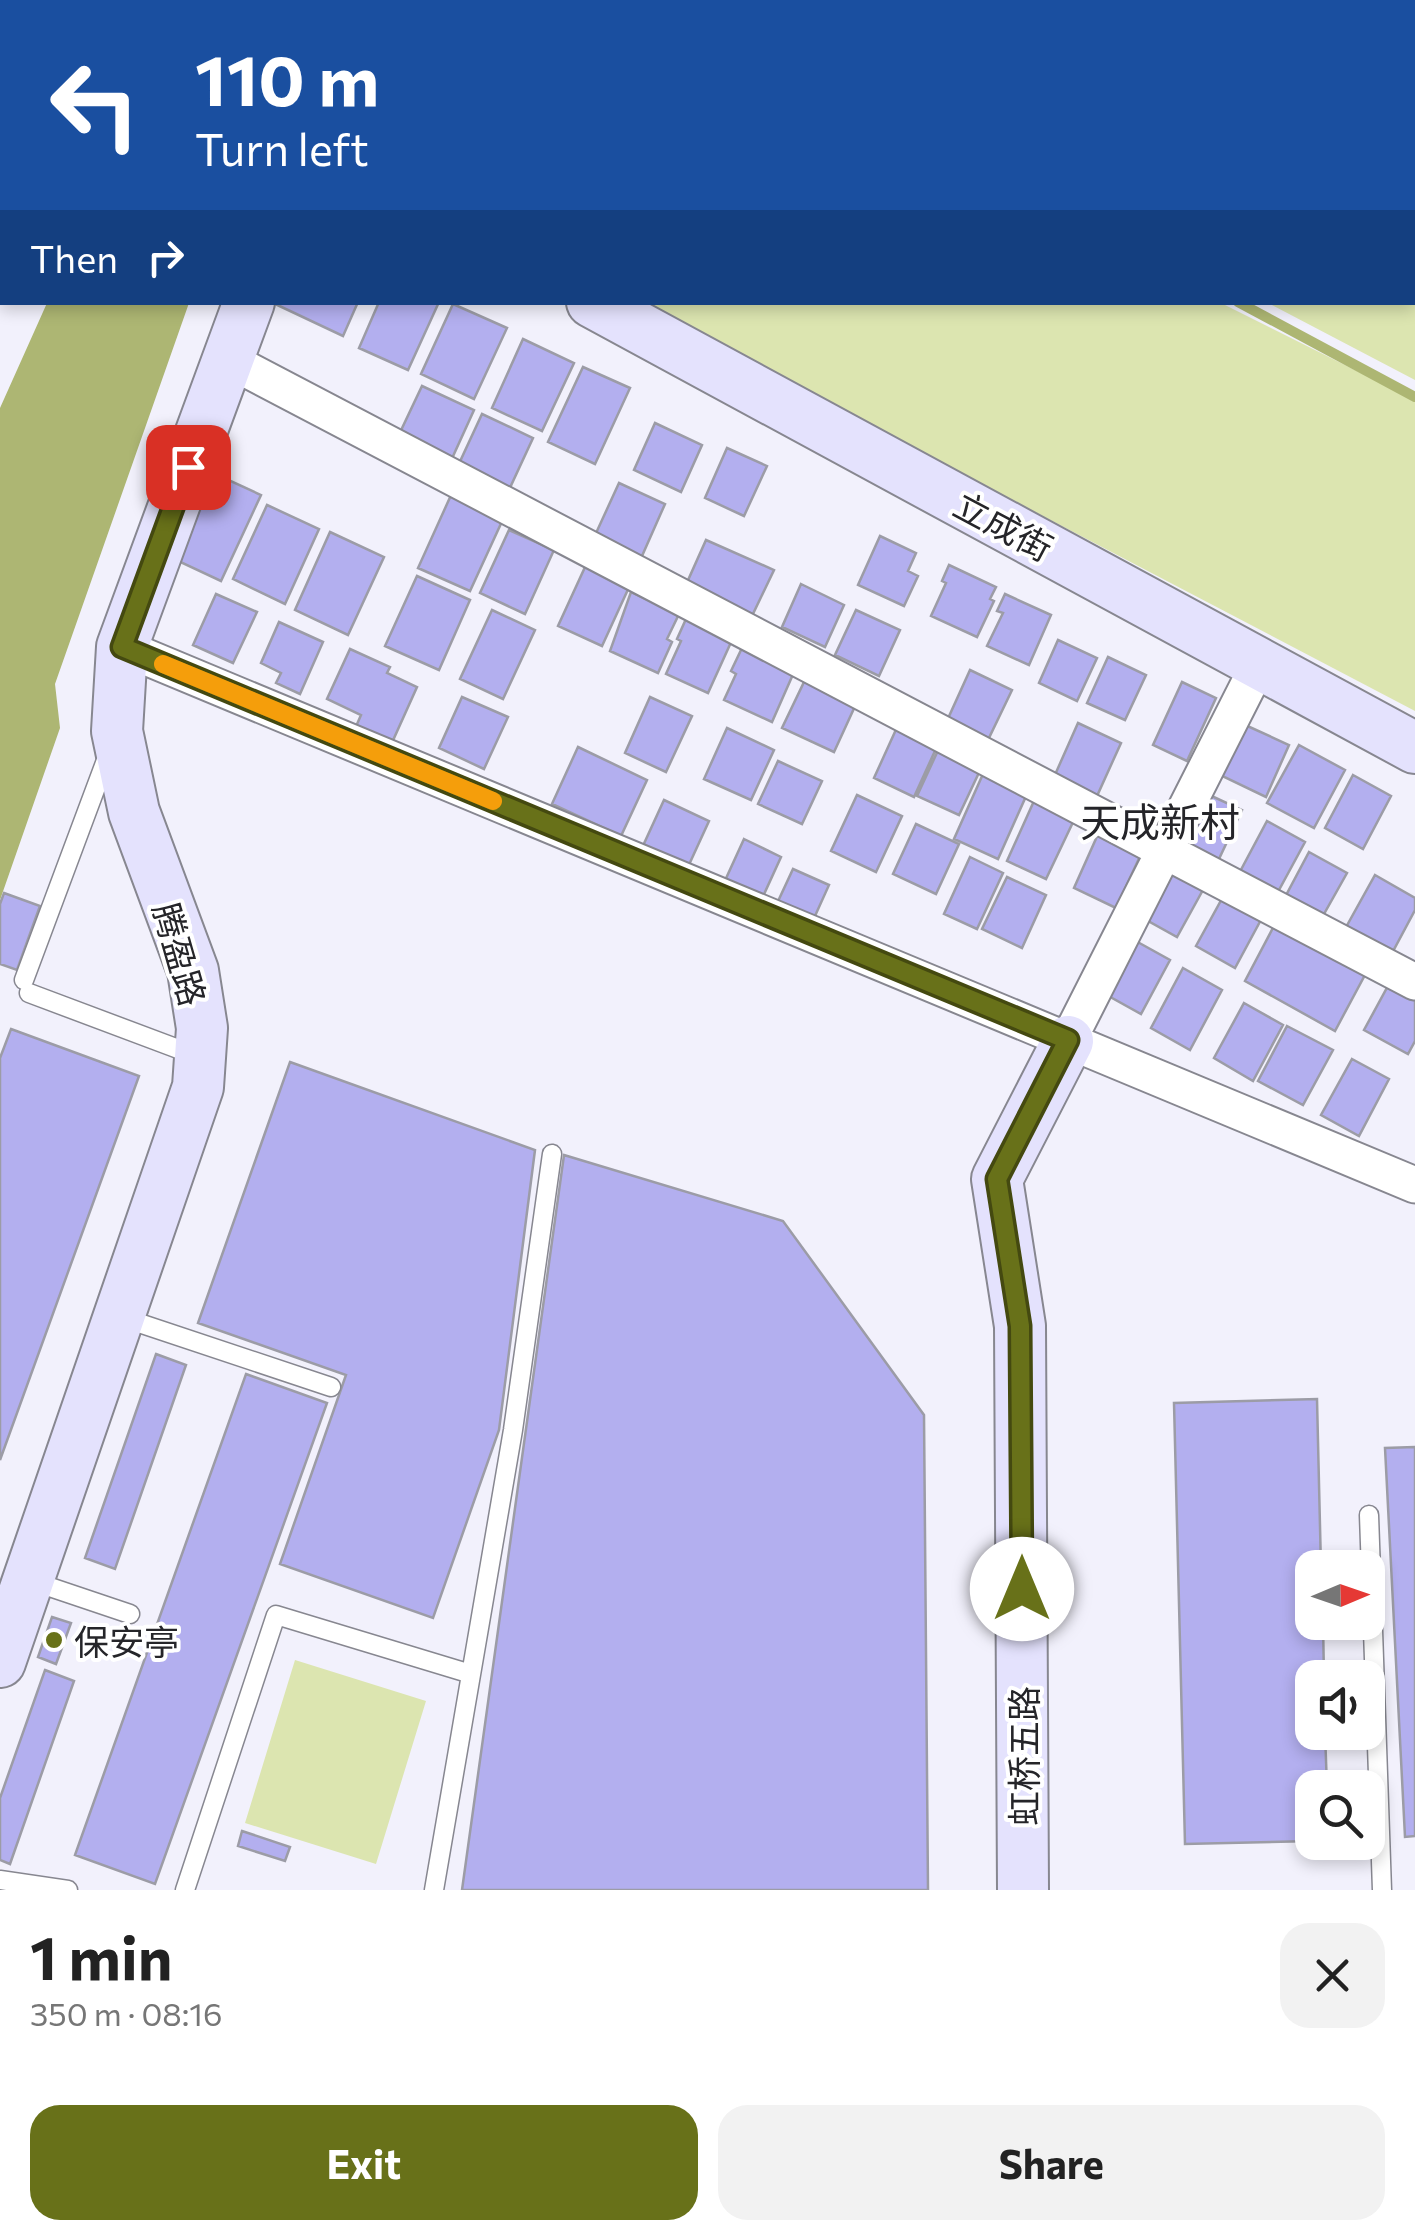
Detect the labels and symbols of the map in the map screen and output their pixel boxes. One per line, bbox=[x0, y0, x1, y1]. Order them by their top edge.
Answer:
pin bbox=[146, 425, 231, 510]
street label: 立成街 bbox=[948, 481, 1060, 569]
district label: 天成新村 bbox=[1080, 796, 1240, 845]
street label: 腾盈路 bbox=[146, 898, 216, 1010]
position arrow bbox=[970, 1537, 1074, 1641]
north arrow bbox=[1295, 1550, 1385, 1640]
place label: 保安亭 bbox=[74, 1619, 179, 1662]
marker: 保安亭 bbox=[43, 1629, 65, 1651]
street label: 虹桥五路 bbox=[1001, 1686, 1044, 1826]

